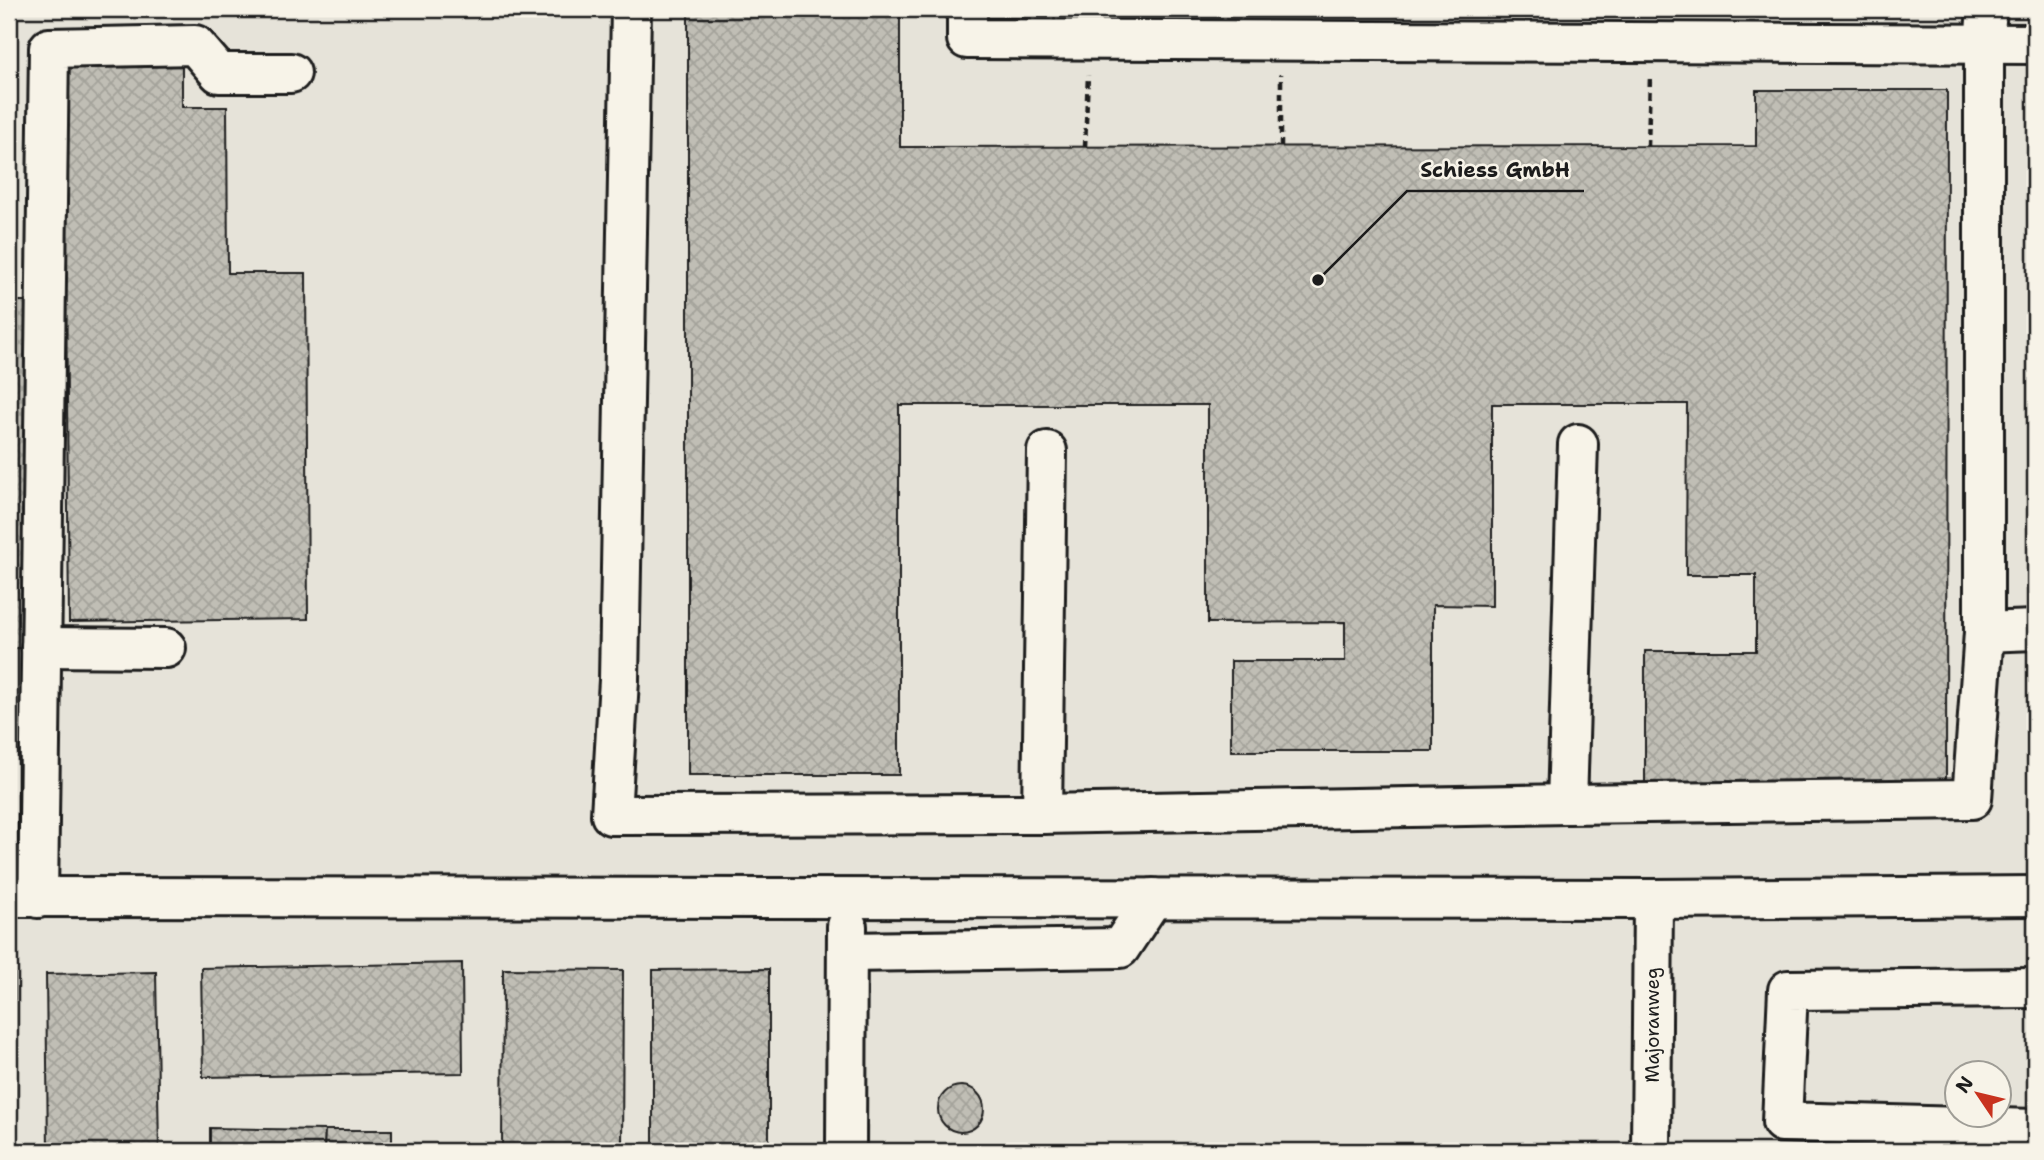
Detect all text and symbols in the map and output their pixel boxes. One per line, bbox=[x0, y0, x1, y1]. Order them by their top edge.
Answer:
callout: Schiess GmbH bbox=[1407, 149, 1584, 191]
text: Schiess GmbH bbox=[1420, 156, 1570, 184]
street label: Majoranweg bbox=[1640, 967, 1665, 1083]
north arrow bbox=[1942, 1058, 2012, 1128]
text: N bbox=[1950, 1071, 1979, 1098]

